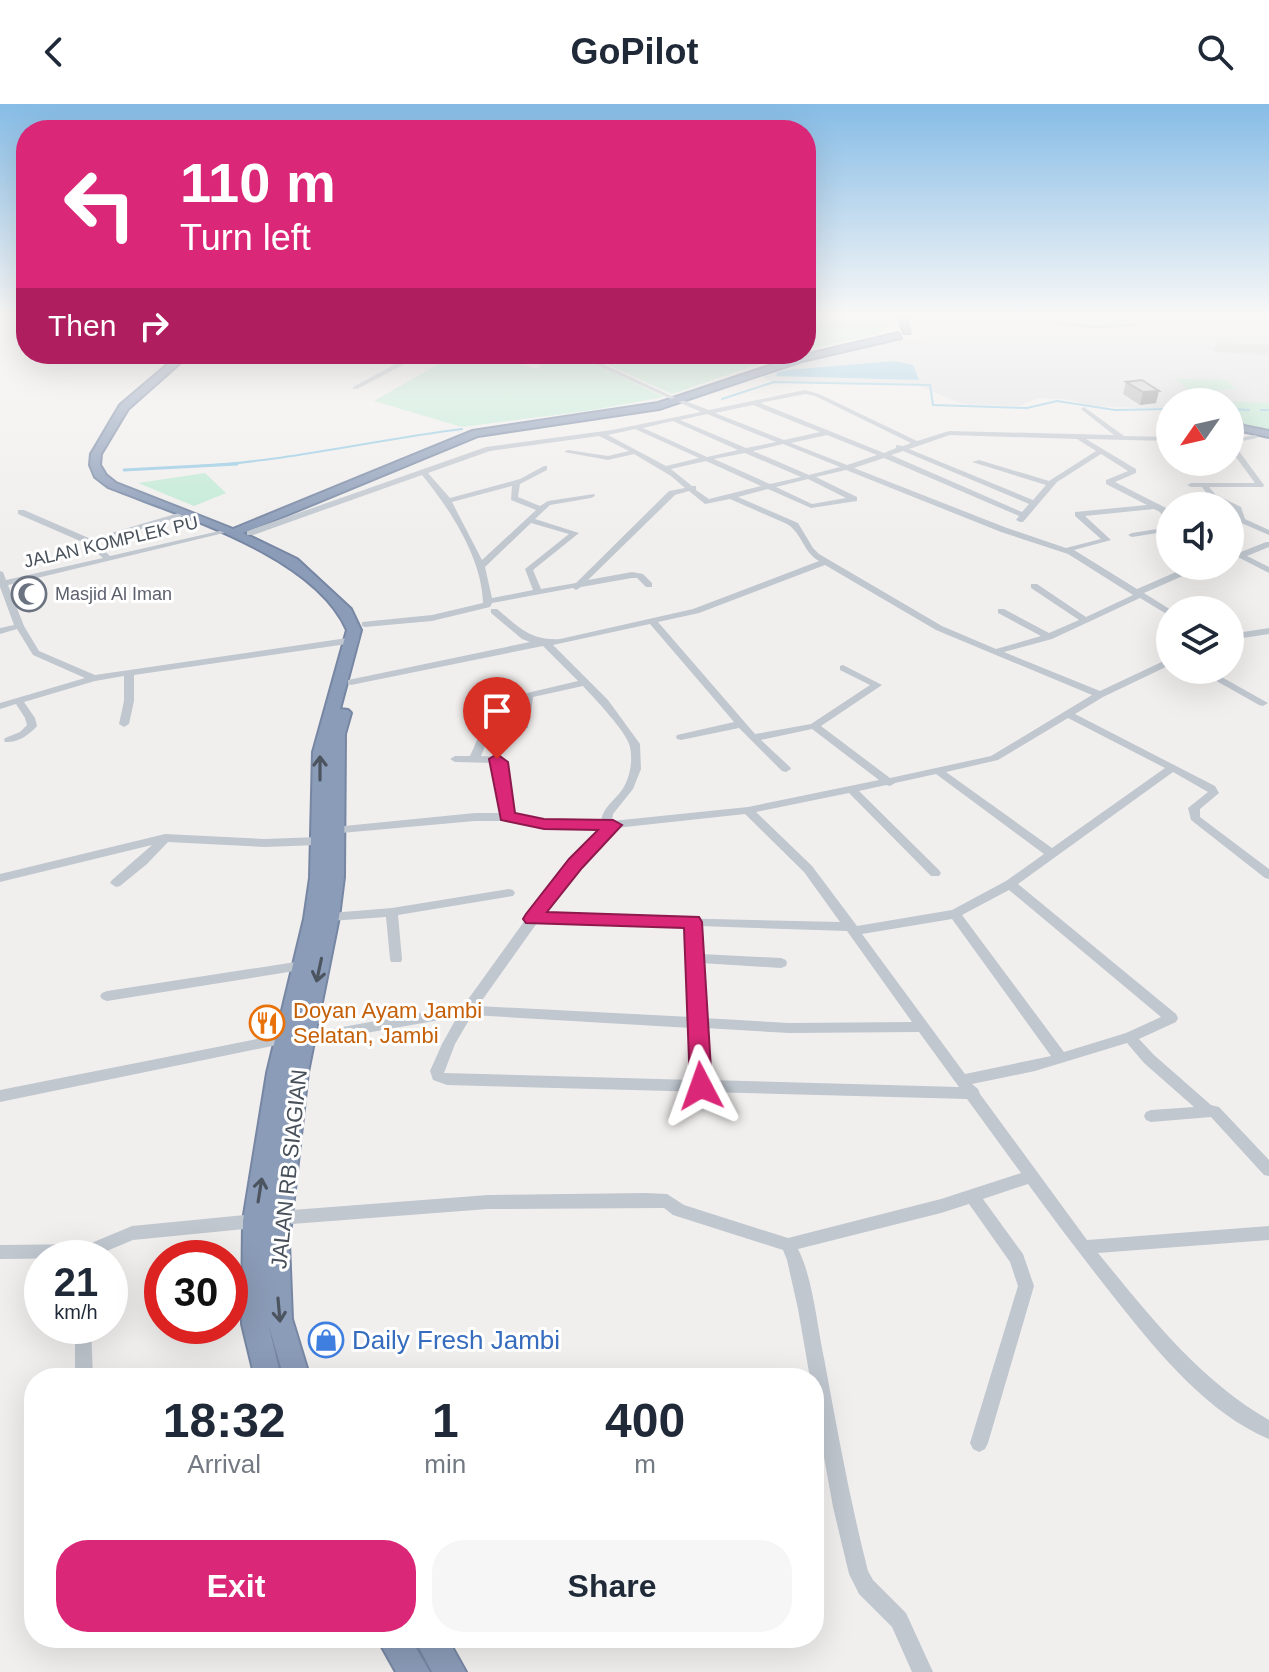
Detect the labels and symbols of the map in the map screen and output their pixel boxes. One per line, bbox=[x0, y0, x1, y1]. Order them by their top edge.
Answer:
north arrow bbox=[1156, 388, 1244, 476]
street label: JALAN KOMPLEK PU bbox=[22, 512, 200, 572]
mosque icon: Masjid Al Iman bbox=[10, 575, 48, 613]
place label: Masjid Al Iman bbox=[55, 584, 172, 604]
pin bbox=[463, 677, 531, 759]
one-way arrow bbox=[312, 755, 328, 782]
one-way arrow bbox=[311, 956, 326, 982]
place label: Doyan Ayam Jambi Selatan, Jambi bbox=[293, 998, 482, 1048]
restaurant icon: Doyan Ayam Jambi Selatan, Jambi bbox=[248, 1004, 286, 1042]
position arrow bbox=[659, 1044, 743, 1128]
street label: JALAN RB SIAGIAN bbox=[266, 1068, 312, 1270]
one-way arrow bbox=[253, 1178, 268, 1203]
speed limit sign: 30 bbox=[144, 1240, 248, 1344]
one-way arrow bbox=[272, 1296, 287, 1323]
shop icon: Daily Fresh Jambi bbox=[307, 1321, 345, 1359]
place label: Daily Fresh Jambi bbox=[352, 1325, 560, 1355]

